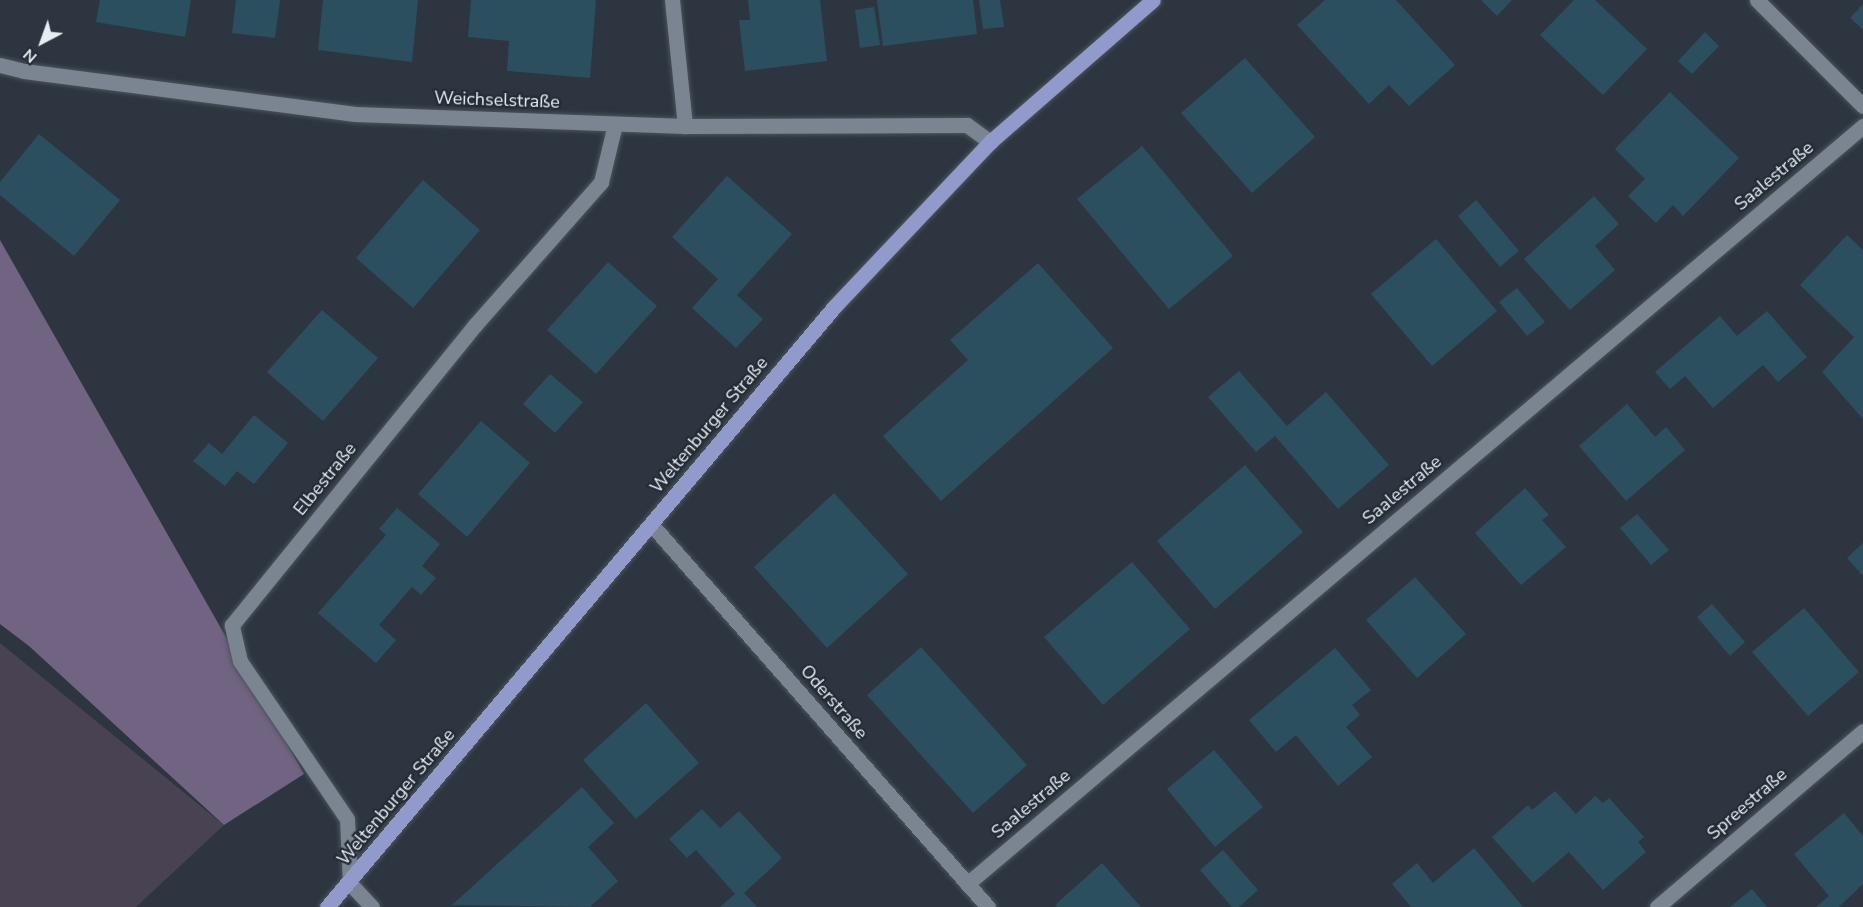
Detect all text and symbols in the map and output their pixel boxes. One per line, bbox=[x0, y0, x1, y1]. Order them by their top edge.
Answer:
north arrow bbox=[12, 12, 72, 72]
text: N bbox=[18, 43, 42, 68]
street label: Weichselstraße bbox=[434, 87, 560, 113]
street label: Saalestraße bbox=[1730, 137, 1818, 215]
street label: Weltenburger Straße bbox=[646, 352, 772, 498]
street label: Elbestraße bbox=[289, 438, 361, 520]
street label: Saalestraße bbox=[1358, 451, 1446, 529]
street label: Oderstraße bbox=[796, 660, 872, 744]
street label: Weltenburger Straße bbox=[333, 724, 459, 870]
street label: Spreestraße bbox=[1703, 764, 1791, 844]
street label: Saalestraße bbox=[987, 765, 1075, 843]

